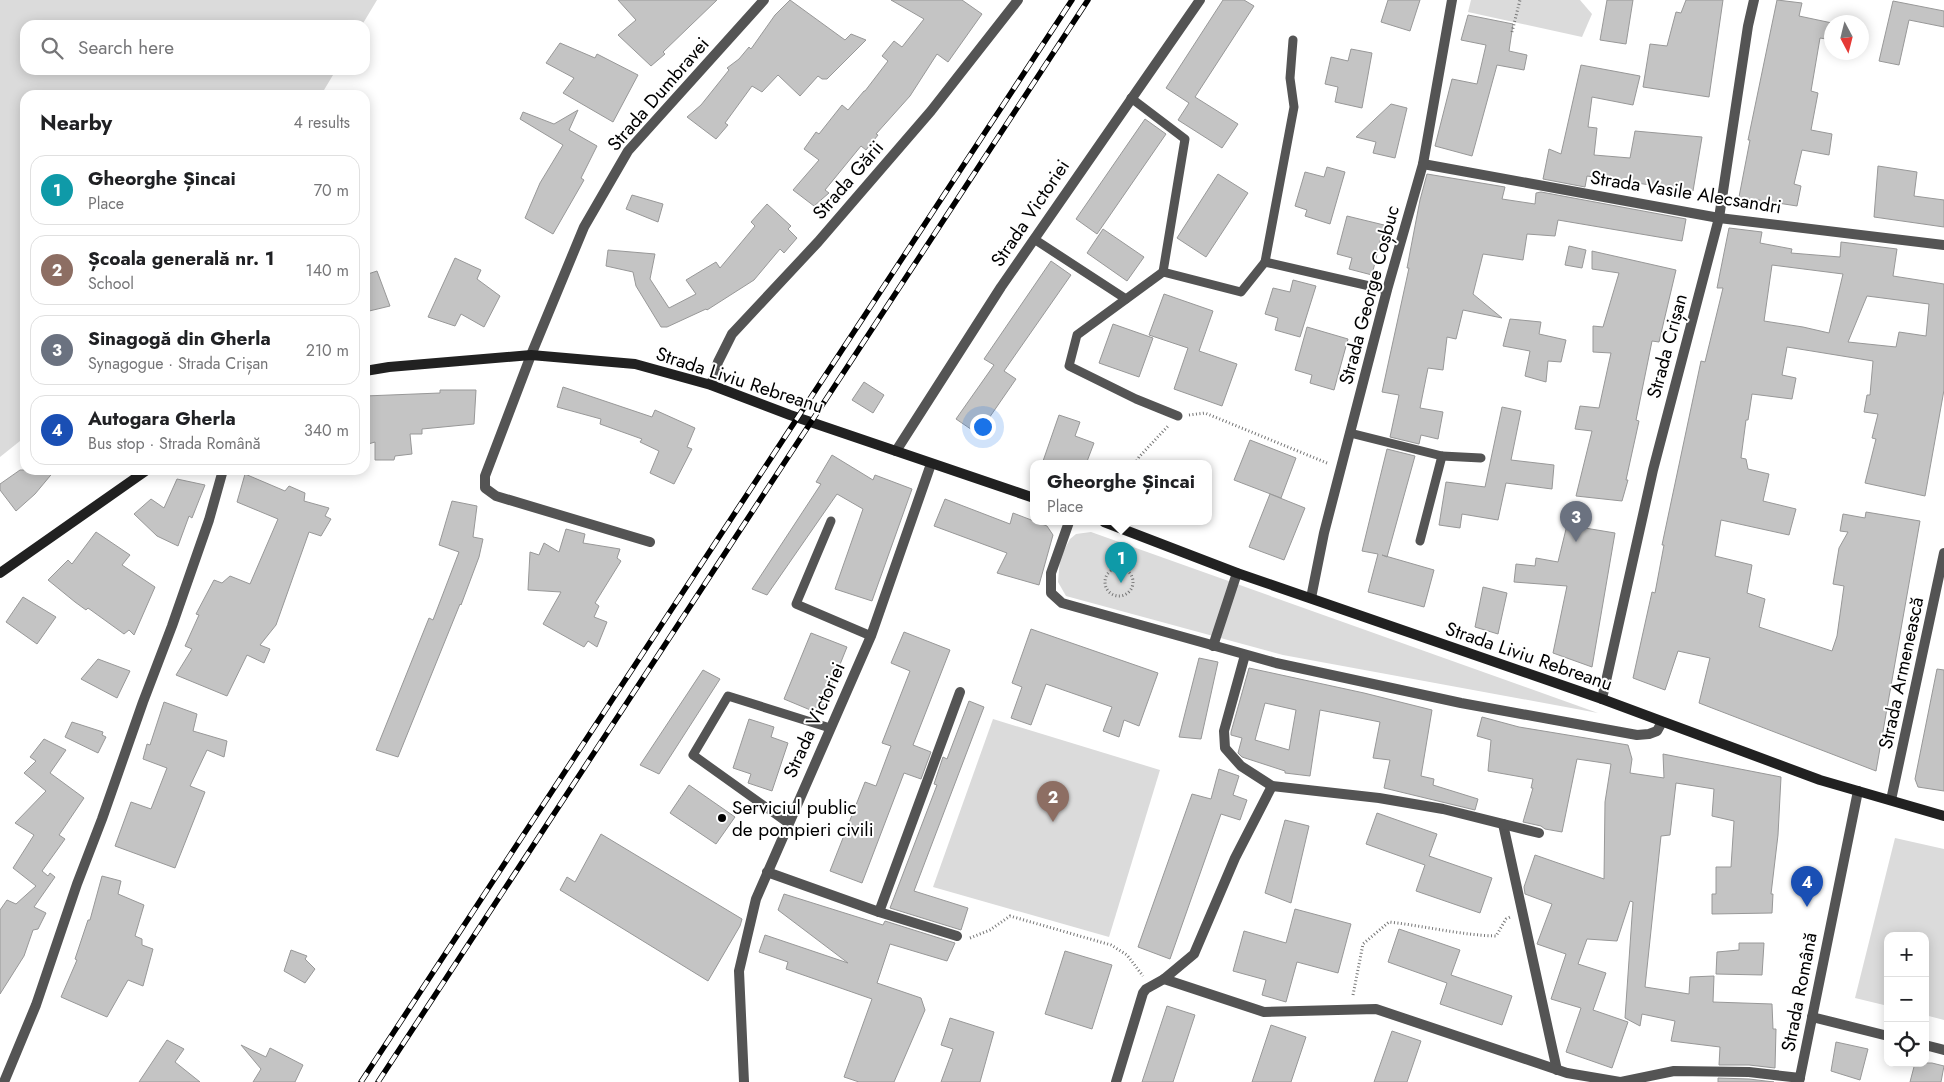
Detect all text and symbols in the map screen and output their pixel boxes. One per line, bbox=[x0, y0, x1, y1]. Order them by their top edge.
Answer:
north arrow bbox=[1824, 15, 1869, 60]
search box bbox=[20, 20, 370, 75]
street label: Strada Dumbravei bbox=[601, 31, 715, 157]
icon: search bbox=[38, 34, 66, 62]
text: Search here bbox=[78, 34, 174, 61]
text: Nearby bbox=[40, 108, 112, 138]
text: 4 results bbox=[294, 111, 350, 134]
street label: Strada Gării bbox=[806, 135, 890, 225]
street label: Strada Victoriei bbox=[984, 154, 1076, 272]
street label: Strada Vasile Alecsandri bbox=[1588, 164, 1784, 220]
text: Gheorghe Șincai bbox=[88, 165, 236, 192]
text: 1 bbox=[53, 179, 61, 202]
text: 70 m bbox=[314, 179, 349, 202]
text: Place bbox=[88, 192, 124, 215]
street label: Strada George Coșbuc bbox=[1332, 202, 1406, 388]
text: Școala generală nr. 1 bbox=[88, 245, 274, 272]
text: 2 bbox=[52, 259, 62, 282]
text: 140 m bbox=[306, 259, 349, 282]
text: School bbox=[88, 272, 134, 295]
street label: Strada Crișan bbox=[1640, 291, 1694, 401]
text: Sinagogă din Gherla bbox=[88, 325, 271, 352]
text: 3 bbox=[52, 339, 62, 362]
text: 210 m bbox=[306, 339, 349, 362]
street label: Strada Liviu Rebreanu bbox=[653, 340, 827, 420]
text: Synagogue · Strada Crișan bbox=[88, 352, 268, 375]
text: Autogara Gherla bbox=[88, 405, 236, 432]
your location bbox=[970, 414, 996, 440]
text: 4 bbox=[51, 419, 63, 442]
text: 340 m bbox=[304, 419, 349, 442]
text: Bus stop · Strada Română bbox=[88, 432, 261, 455]
popup bbox=[1030, 460, 1212, 525]
text: Gheorghe Șincai bbox=[1047, 468, 1195, 495]
text: Place bbox=[1047, 495, 1083, 518]
pin: 3 bbox=[1560, 501, 1592, 542]
pin: 1 bbox=[1105, 542, 1137, 583]
street label: Strada Armenească bbox=[1872, 594, 1930, 752]
street label: Strada Liviu Rebreanu bbox=[1442, 615, 1616, 697]
street label: Strada Victoriei bbox=[776, 658, 852, 782]
pin: 2 bbox=[1037, 781, 1069, 822]
place label: Serviciul public de pompieri civili bbox=[732, 794, 874, 843]
marker: Serviciul public de pompieri civili bbox=[716, 812, 728, 824]
pin: 4 bbox=[1791, 866, 1823, 907]
street label: Strada Română bbox=[1774, 930, 1824, 1054]
map controls bbox=[1884, 932, 1929, 1067]
button: + bbox=[1884, 932, 1929, 977]
button: − bbox=[1884, 977, 1929, 1022]
button: locate bbox=[1884, 1022, 1929, 1067]

